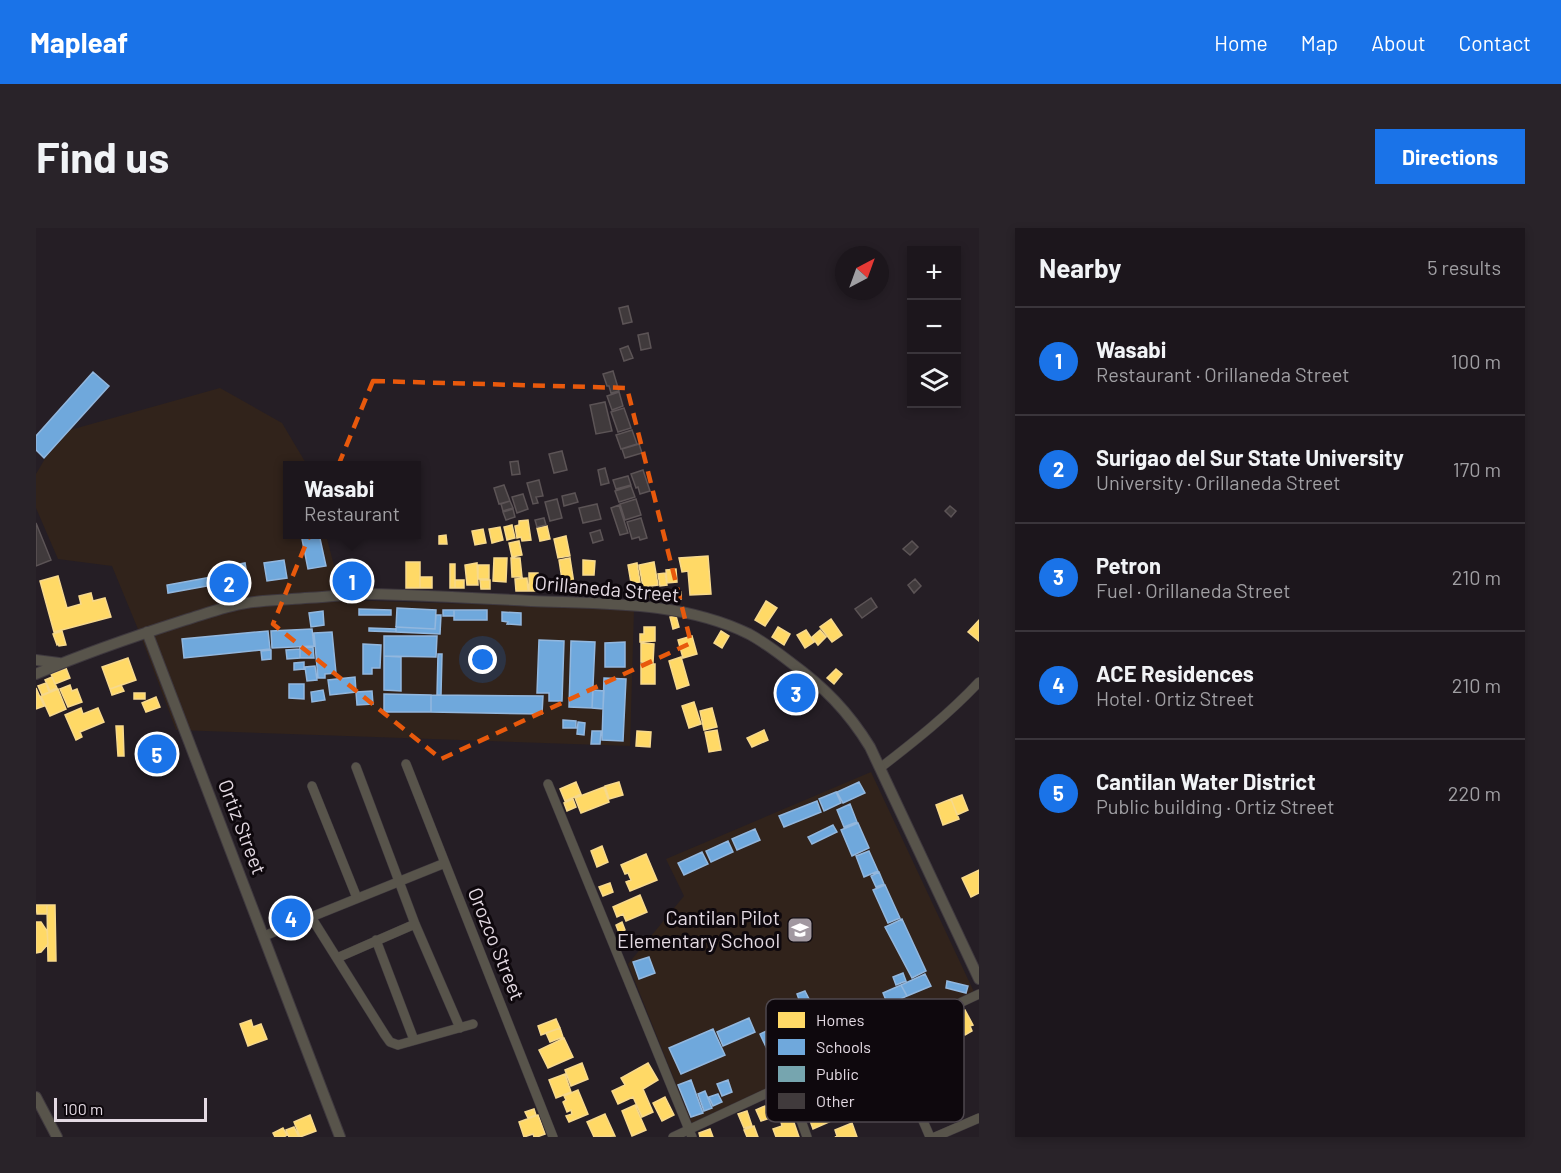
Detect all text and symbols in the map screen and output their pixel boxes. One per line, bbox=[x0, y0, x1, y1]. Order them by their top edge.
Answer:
text: Mapleaf bbox=[30, 25, 128, 59]
text: Home bbox=[1214, 30, 1268, 55]
text: Map bbox=[1301, 30, 1338, 55]
text: About bbox=[1371, 30, 1426, 55]
text: Contact bbox=[1459, 30, 1531, 55]
button: Directions bbox=[1375, 129, 1525, 184]
text: Find us bbox=[36, 131, 169, 181]
north arrow bbox=[835, 246, 889, 300]
map controls bbox=[907, 246, 961, 408]
button: + bbox=[907, 246, 961, 300]
text: Nearby bbox=[1039, 252, 1121, 283]
text: 5 results bbox=[1427, 255, 1501, 279]
button: − bbox=[907, 300, 961, 354]
text: Wasabi bbox=[1096, 336, 1166, 362]
text: 1 bbox=[1055, 349, 1062, 373]
text: 100 m bbox=[1451, 349, 1501, 373]
button: layers bbox=[907, 354, 961, 408]
text: Restaurant · Orillaneda Street bbox=[1096, 362, 1349, 386]
text: Surigao del Sur State University bbox=[1096, 444, 1404, 470]
text: 2 bbox=[1053, 457, 1064, 481]
text: 170 m bbox=[1453, 457, 1501, 481]
popup bbox=[283, 461, 421, 539]
text: University · Orillaneda Street bbox=[1096, 470, 1341, 494]
text: Wasabi bbox=[304, 475, 374, 501]
text: Restaurant bbox=[304, 501, 400, 525]
text: Petron bbox=[1096, 552, 1161, 578]
pin: 1 bbox=[332, 558, 372, 604]
pin: 2 bbox=[210, 560, 248, 606]
text: 3 bbox=[1053, 565, 1064, 589]
text: 210 m bbox=[1452, 565, 1501, 589]
street label: Orillaneda Street bbox=[534, 570, 680, 606]
text: Fuel · Orillaneda Street bbox=[1096, 578, 1291, 602]
your location bbox=[468, 645, 497, 674]
text: ACE Residences bbox=[1096, 660, 1254, 686]
pin: 3 bbox=[776, 670, 816, 716]
text: 4 bbox=[1052, 673, 1065, 697]
text: 210 m bbox=[1452, 673, 1501, 697]
text: Hotel · Ortiz Street bbox=[1096, 686, 1254, 710]
pin: 5 bbox=[138, 732, 176, 776]
text: Cantilan Water District bbox=[1096, 768, 1316, 794]
street label: Ortiz Street bbox=[214, 776, 272, 878]
text: 5 bbox=[1053, 781, 1064, 805]
text: 220 m bbox=[1448, 781, 1501, 805]
text: Public building · Ortiz Street bbox=[1096, 794, 1335, 818]
street label: Orozco Street bbox=[463, 884, 530, 1003]
pin: 4 bbox=[272, 896, 310, 940]
place label: Cantilan Pilot Elementary School bbox=[617, 905, 780, 952]
school or university icon: Cantilan Pilot Elementary School bbox=[785, 915, 815, 945]
legend bbox=[766, 999, 964, 1122]
text: Homes bbox=[816, 1010, 864, 1029]
text: Schools bbox=[816, 1037, 871, 1056]
text: Public bbox=[816, 1064, 859, 1083]
text: Other bbox=[816, 1091, 855, 1110]
scale bar bbox=[54, 1095, 207, 1122]
text: 100 m bbox=[63, 1099, 103, 1118]

